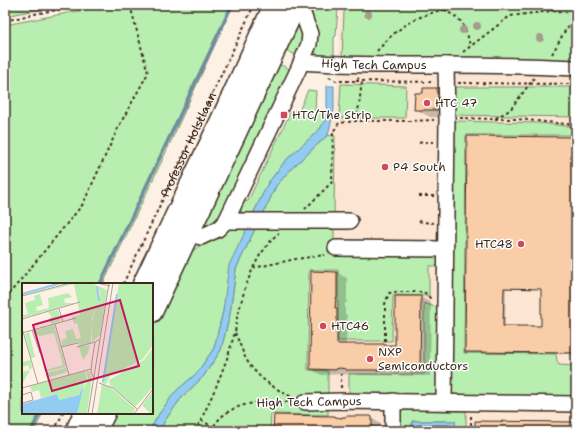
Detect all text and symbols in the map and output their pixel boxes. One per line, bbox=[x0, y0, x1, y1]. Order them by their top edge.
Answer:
street label: High Tech Campus bbox=[321, 55, 427, 73]
street label: Professor Holstlaan bbox=[157, 90, 220, 200]
place label: HTC 47 bbox=[435, 95, 477, 111]
marker: HTC 47 bbox=[422, 98, 432, 108]
place label: HTC/The Strip bbox=[292, 107, 372, 123]
marker: HTC/The Strip bbox=[279, 110, 289, 120]
place label: P4 South bbox=[393, 159, 446, 175]
marker: P4 South bbox=[380, 162, 390, 172]
place label: HTC48 bbox=[475, 236, 513, 252]
marker: HTC48 bbox=[516, 239, 526, 249]
inset map bbox=[22, 283, 153, 414]
place label: HTC46 bbox=[331, 318, 369, 334]
marker: HTC46 bbox=[318, 321, 328, 331]
place label: NXP Semiconductors bbox=[378, 344, 468, 374]
marker: NXP Semiconductors bbox=[365, 354, 375, 364]
street label: High Tech Campus bbox=[256, 393, 362, 411]

